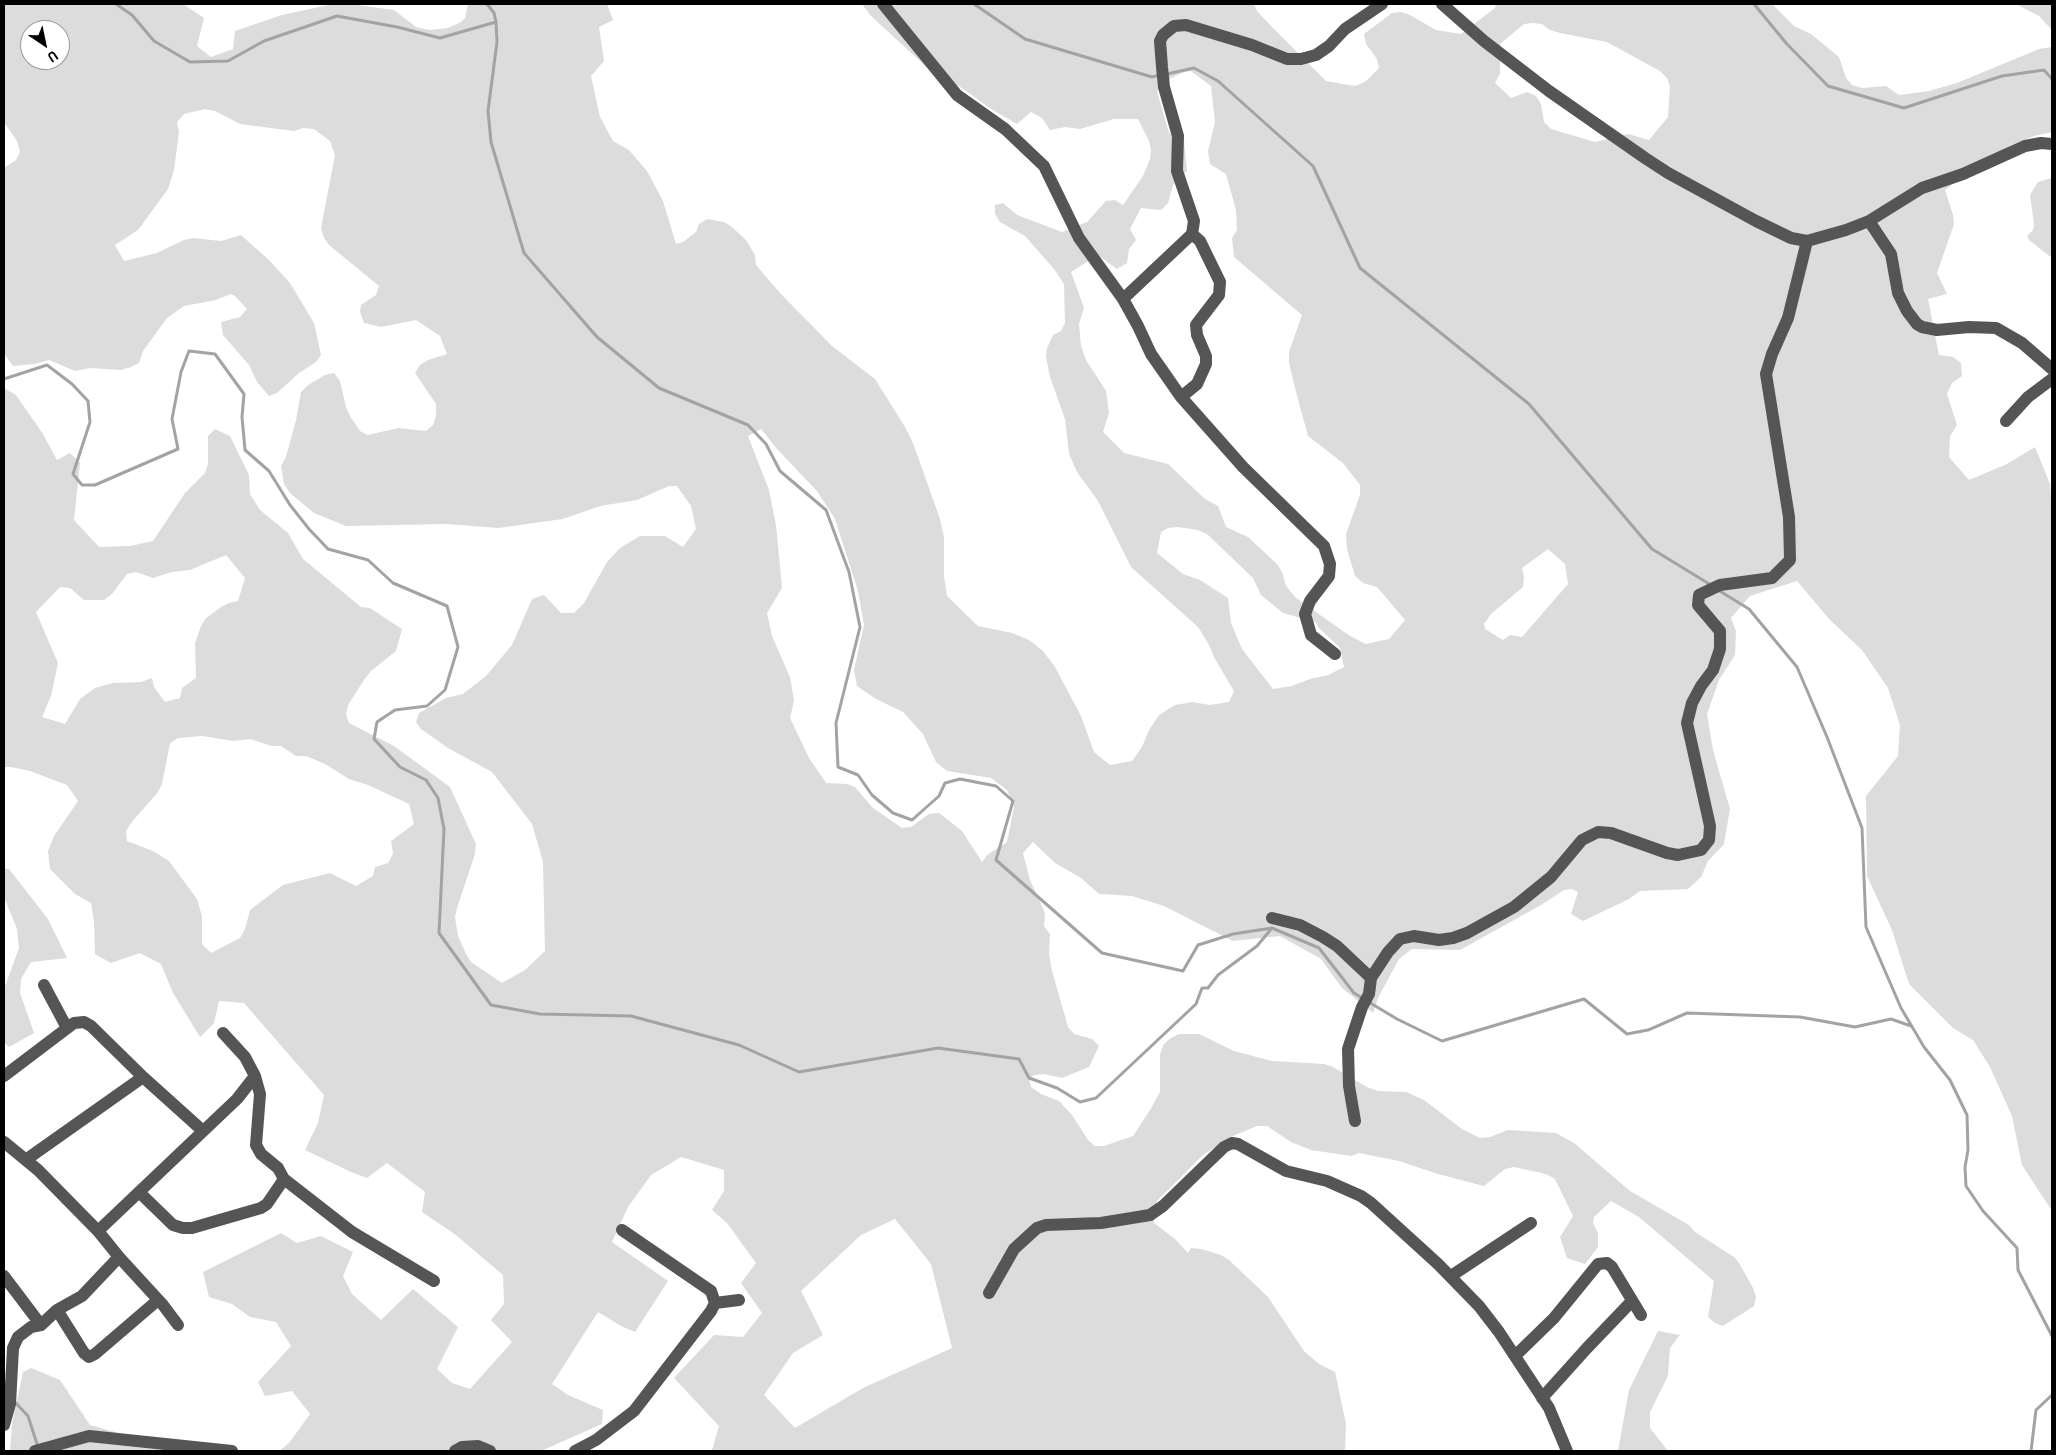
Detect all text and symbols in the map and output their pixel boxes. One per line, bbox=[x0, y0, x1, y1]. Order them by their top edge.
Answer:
north arrow bbox=[20, 20, 70, 70]
text: U bbox=[44, 47, 62, 67]

